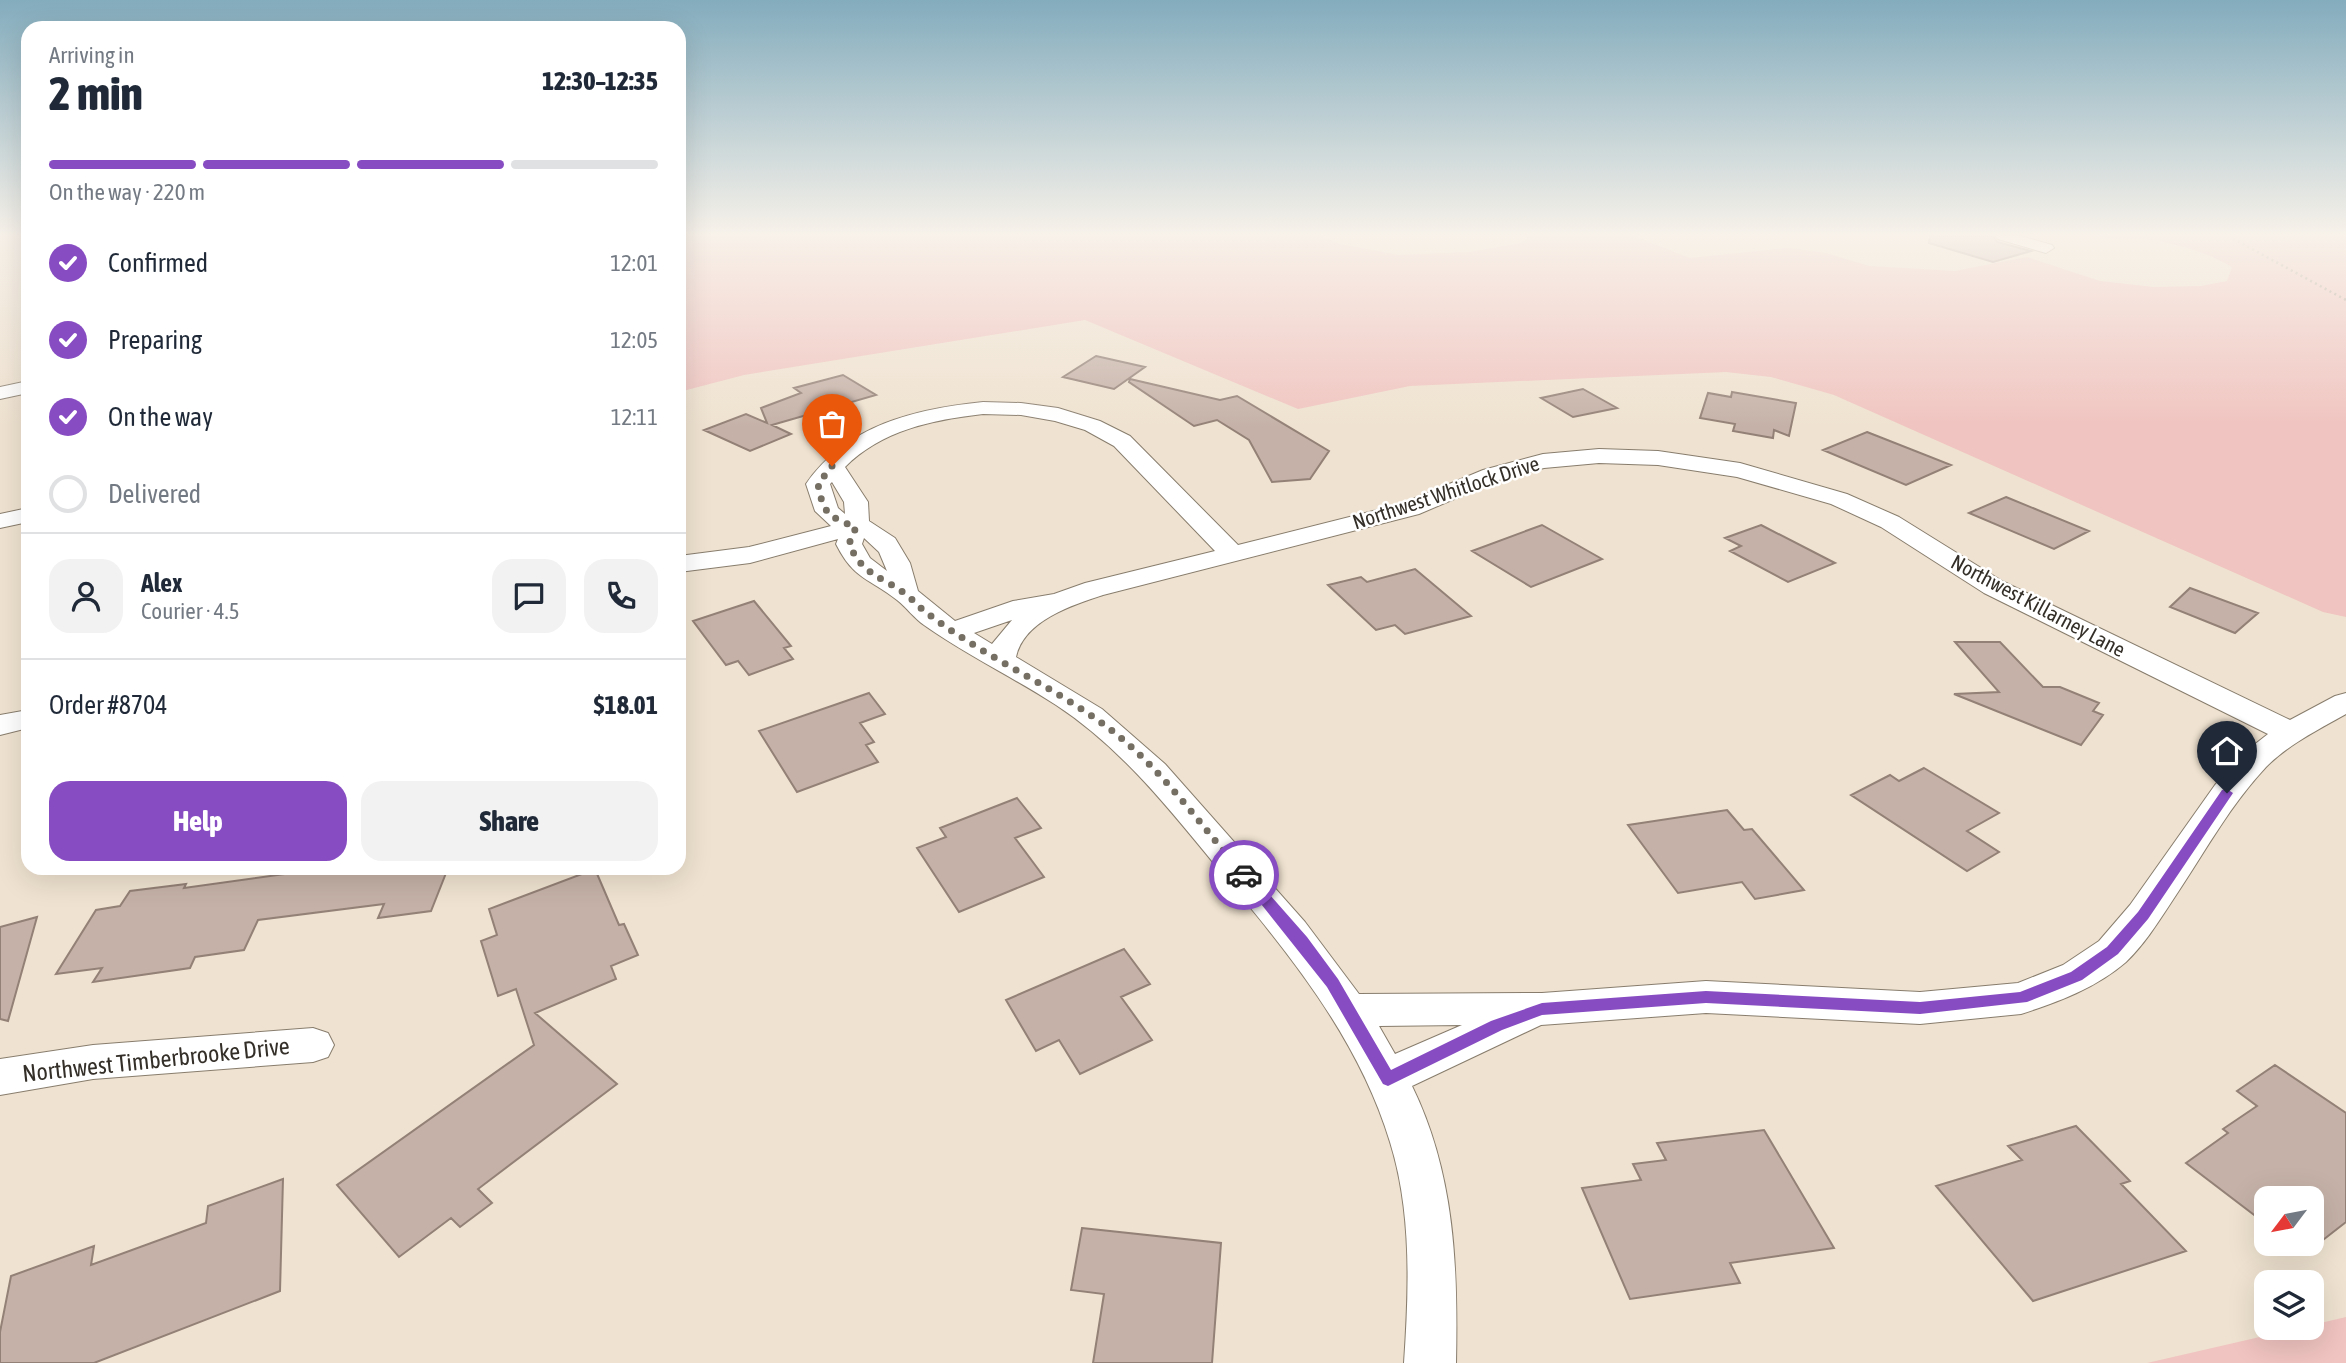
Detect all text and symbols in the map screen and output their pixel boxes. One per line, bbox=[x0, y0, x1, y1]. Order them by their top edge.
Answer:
text: Arriving in bbox=[49, 42, 135, 68]
text: 12:30–12:35 bbox=[542, 66, 658, 96]
text: 2 min bbox=[49, 67, 143, 120]
text: On the way · 220 m bbox=[49, 179, 205, 205]
icon: check bbox=[49, 244, 87, 282]
text: Confirmed bbox=[108, 248, 208, 278]
text: 12:01 bbox=[610, 250, 658, 276]
icon: check bbox=[49, 321, 87, 359]
text: Preparing bbox=[108, 325, 202, 355]
text: 12:05 bbox=[610, 327, 658, 353]
pin bbox=[802, 394, 862, 466]
icon: check bbox=[49, 398, 87, 436]
text: On the way bbox=[108, 402, 213, 432]
text: 12:11 bbox=[611, 404, 658, 430]
icon: bag bbox=[813, 405, 851, 443]
street label: Northwest Whitlock Drive bbox=[1349, 451, 1542, 534]
text: Delivered bbox=[108, 479, 201, 509]
street label: Northwest Killarney Lane bbox=[1947, 549, 2130, 661]
button: person bbox=[49, 559, 123, 633]
button: chat bbox=[492, 559, 566, 633]
button: phone bbox=[584, 559, 658, 633]
text: Alex bbox=[141, 568, 182, 598]
text: Courier · 4.5 bbox=[141, 598, 240, 624]
text: Order #8704 bbox=[49, 690, 168, 720]
text: $18.01 bbox=[594, 690, 658, 720]
pin bbox=[2197, 721, 2257, 793]
icon: home bbox=[2208, 732, 2246, 770]
button: Help bbox=[49, 781, 347, 861]
button: Share bbox=[361, 781, 658, 861]
courier bbox=[1209, 840, 1279, 910]
icon: car bbox=[1225, 856, 1263, 894]
street label: Northwest Timberbrooke Drive bbox=[21, 1032, 291, 1087]
north arrow bbox=[2254, 1186, 2324, 1256]
map controls bbox=[2254, 1186, 2324, 1340]
button: layers bbox=[2254, 1270, 2324, 1340]

